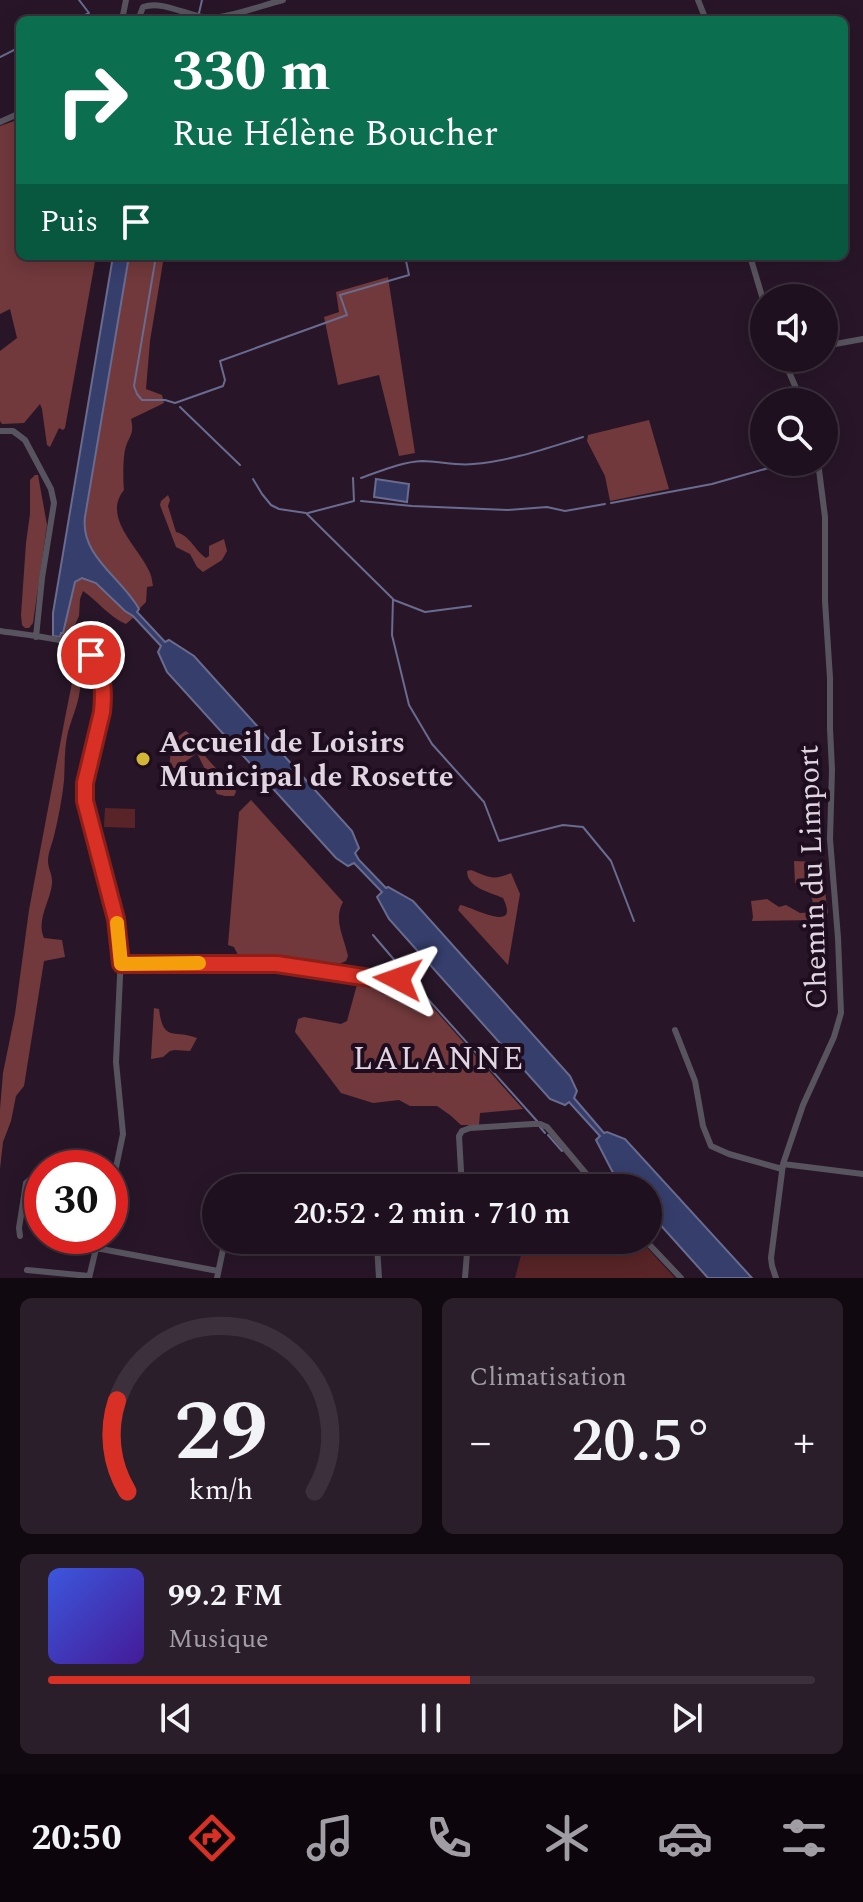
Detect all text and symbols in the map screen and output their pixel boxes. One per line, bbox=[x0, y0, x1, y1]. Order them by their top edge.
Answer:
text: 330 m bbox=[172, 30, 331, 115]
icon: right bbox=[40, 48, 144, 152]
text: Rue Hélène Boucher bbox=[172, 107, 498, 162]
text: Puis bbox=[40, 199, 98, 245]
icon: arrive bbox=[114, 200, 158, 244]
map controls bbox=[750, 284, 838, 476]
button: sound bbox=[750, 284, 838, 372]
button: search bbox=[750, 388, 838, 476]
pin bbox=[57, 621, 125, 689]
icon: arrive bbox=[69, 633, 113, 677]
place label: Accueil de Loisirs Municipal de Rosette bbox=[159, 720, 454, 800]
street label: Chemin du Limport bbox=[785, 744, 841, 1010]
marker: Accueil de Loisirs Municipal de Rosette bbox=[134, 750, 152, 768]
position arrow bbox=[356, 937, 440, 1021]
district label: LALANNE bbox=[353, 1035, 525, 1084]
speed limit sign: 30 bbox=[24, 1150, 128, 1254]
text: 20:52 · 2 min · 710 m bbox=[293, 1191, 571, 1237]
text: Climatisation bbox=[470, 1357, 627, 1397]
text: 29 bbox=[174, 1370, 267, 1497]
text: 20.5° bbox=[571, 1396, 713, 1488]
text: − bbox=[470, 1409, 492, 1476]
text: + bbox=[793, 1409, 815, 1476]
text: km/h bbox=[189, 1469, 253, 1512]
text: 99.2 FM bbox=[168, 1573, 283, 1619]
text: Musique bbox=[168, 1619, 269, 1659]
icon: previous bbox=[154, 1696, 198, 1740]
icon: pause bbox=[409, 1696, 453, 1740]
icon: next bbox=[665, 1696, 709, 1740]
icon: directions bbox=[184, 1810, 240, 1866]
icon: music bbox=[302, 1810, 358, 1866]
icon: phone bbox=[421, 1810, 477, 1866]
icon: climate bbox=[539, 1810, 595, 1866]
icon: car bbox=[657, 1810, 713, 1866]
icon: filters bbox=[776, 1810, 832, 1866]
text: 20:50 bbox=[31, 1811, 122, 1866]

